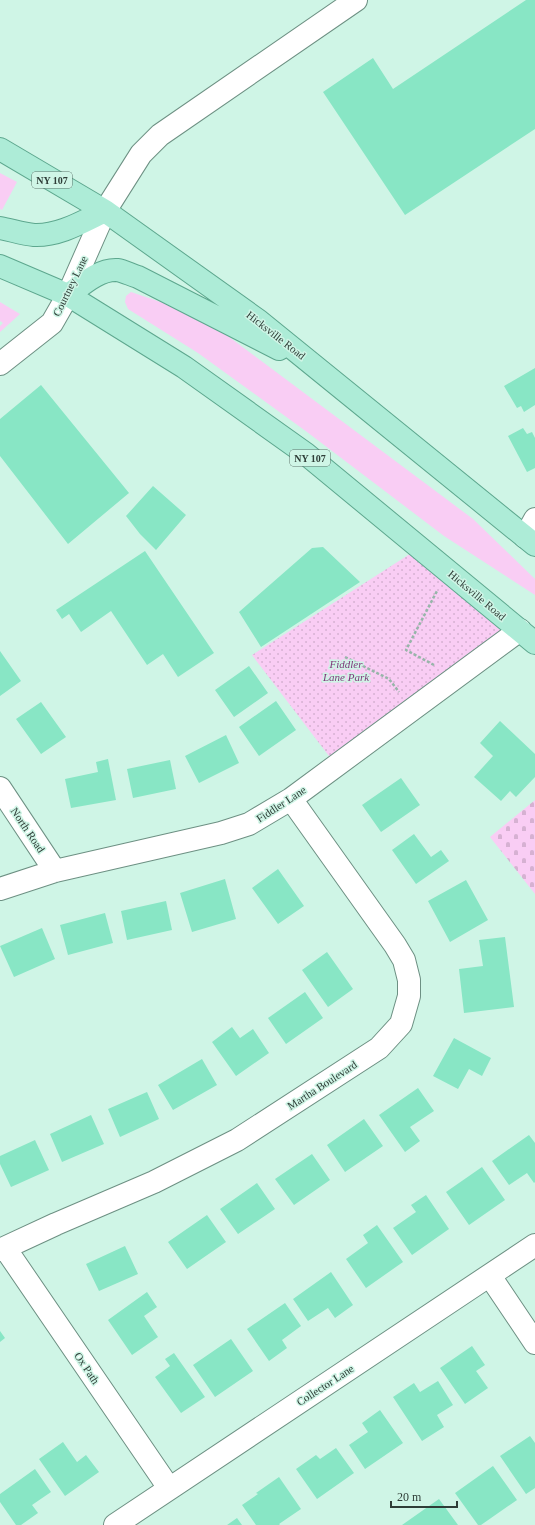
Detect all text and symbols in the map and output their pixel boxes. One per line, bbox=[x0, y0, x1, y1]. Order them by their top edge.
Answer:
road number: NY 107 bbox=[32, 172, 72, 188]
street label: Courtney Lane bbox=[50, 254, 90, 318]
street label: Hicksville Road bbox=[244, 308, 308, 362]
road number: NY 107 bbox=[290, 450, 330, 466]
street label: Hicksville Road bbox=[446, 568, 509, 623]
park label: Fiddler Lane Park bbox=[322, 658, 370, 683]
street label: Fiddler Lane bbox=[254, 784, 308, 824]
street label: North Road bbox=[9, 805, 48, 855]
street label: Martha Boulevard bbox=[285, 1058, 359, 1112]
street label: Ox Path bbox=[72, 1350, 102, 1387]
street label: Collector Lane bbox=[294, 1362, 356, 1408]
scale bar bbox=[391, 1483, 457, 1509]
text: 20 m bbox=[397, 1490, 422, 1504]

